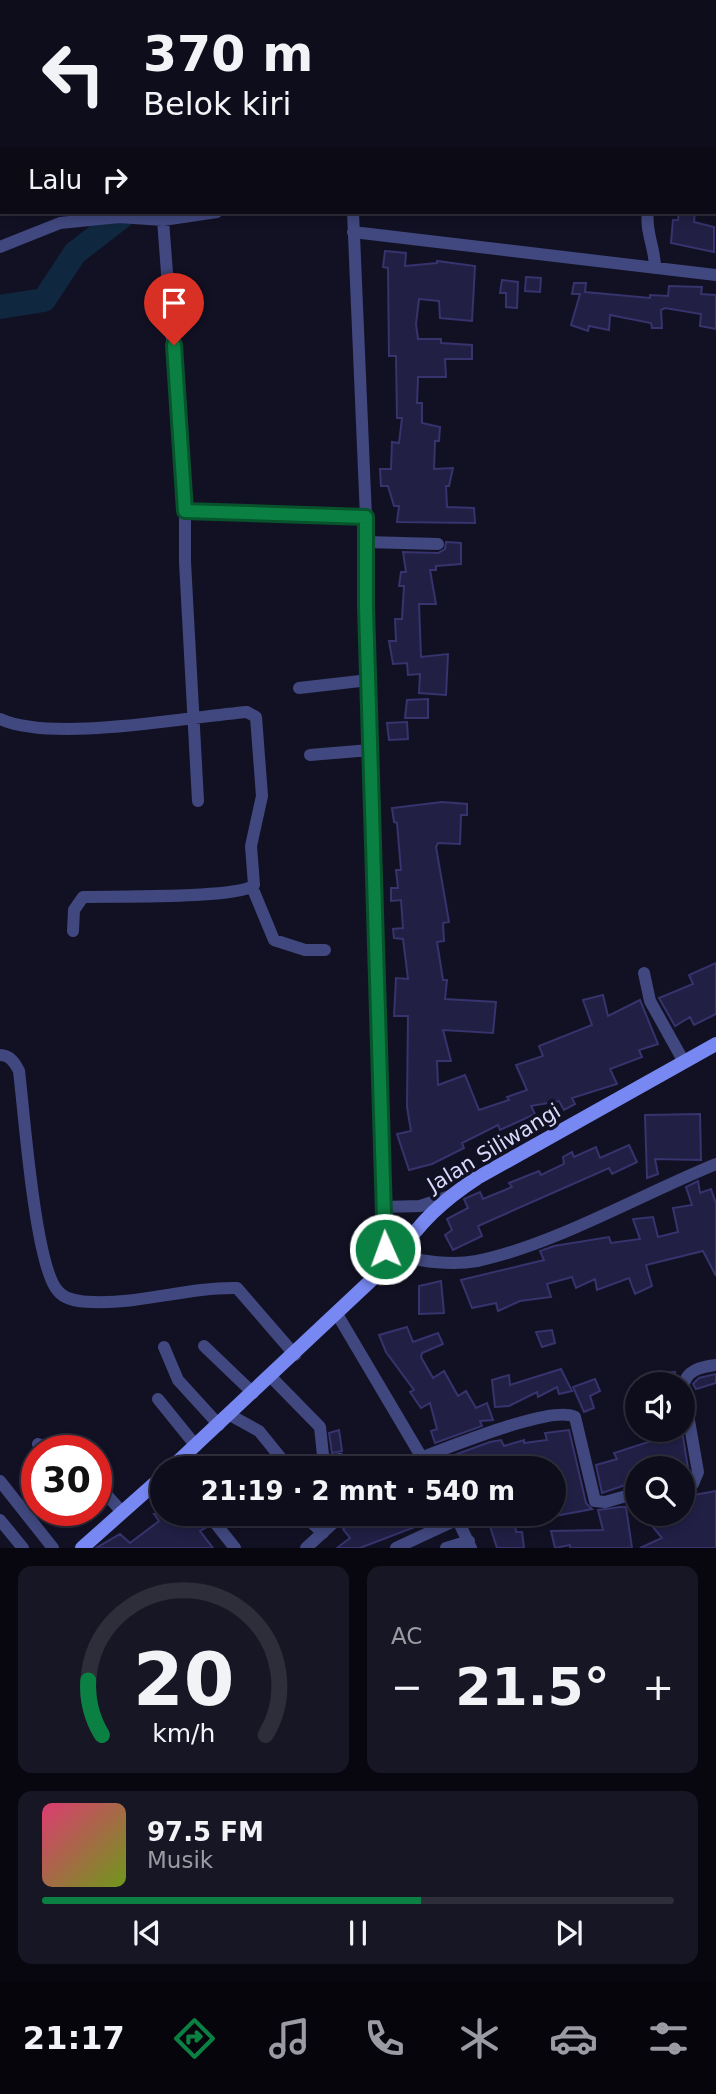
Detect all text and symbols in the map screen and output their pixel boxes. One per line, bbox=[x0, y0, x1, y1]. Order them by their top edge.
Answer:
text: 370 m bbox=[143, 26, 313, 83]
icon: left bbox=[28, 28, 119, 119]
text: Belok kiri bbox=[143, 85, 291, 123]
icon: right bbox=[96, 161, 134, 199]
text: Lalu bbox=[28, 165, 82, 195]
pin bbox=[144, 273, 204, 345]
icon: arrive bbox=[155, 284, 193, 322]
street label: Jalan Siliwangi bbox=[421, 1099, 565, 1198]
position arrow bbox=[348, 1212, 422, 1286]
map controls bbox=[625, 1372, 695, 1526]
button: sound bbox=[625, 1372, 695, 1442]
speed limit sign: 30 bbox=[21, 1435, 112, 1526]
button: search bbox=[625, 1456, 695, 1526]
text: 21:19 · 2 mnt · 540 m bbox=[201, 1476, 515, 1506]
text: AC bbox=[391, 1623, 422, 1649]
text: 20 bbox=[133, 1638, 234, 1723]
text: 21.5° bbox=[455, 1657, 610, 1717]
text: − bbox=[391, 1665, 423, 1709]
text: + bbox=[642, 1665, 674, 1709]
text: km/h bbox=[152, 1719, 215, 1748]
text: 97.5 FM bbox=[147, 1817, 264, 1847]
text: Musik bbox=[147, 1847, 213, 1873]
icon: previous bbox=[128, 1914, 166, 1952]
icon: pause bbox=[339, 1914, 377, 1952]
icon: next bbox=[550, 1914, 588, 1952]
icon: directions bbox=[170, 2014, 219, 2063]
icon: music bbox=[265, 2014, 314, 2063]
icon: phone bbox=[360, 2014, 409, 2063]
icon: climate bbox=[455, 2014, 504, 2063]
icon: car bbox=[549, 2014, 598, 2063]
icon: filters bbox=[644, 2014, 693, 2063]
text: 21:17 bbox=[23, 2019, 125, 2057]

